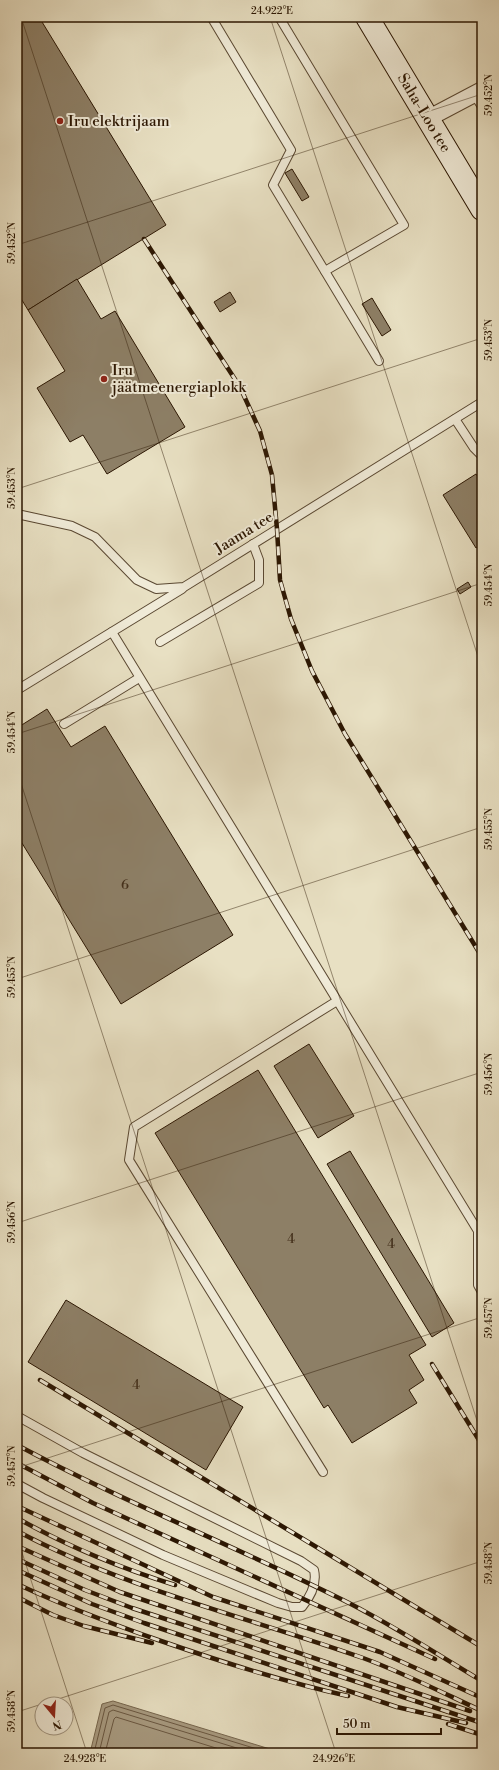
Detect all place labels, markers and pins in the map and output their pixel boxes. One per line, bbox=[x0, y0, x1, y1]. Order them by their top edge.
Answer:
place label: Iru elektrijaam bbox=[68, 112, 170, 131]
marker: Iru elektrijaam bbox=[55, 116, 65, 126]
place label: Iru jäätmeenergiaplokk bbox=[111, 361, 247, 397]
marker: Iru jäätmeenergiaplokk bbox=[99, 374, 109, 384]

